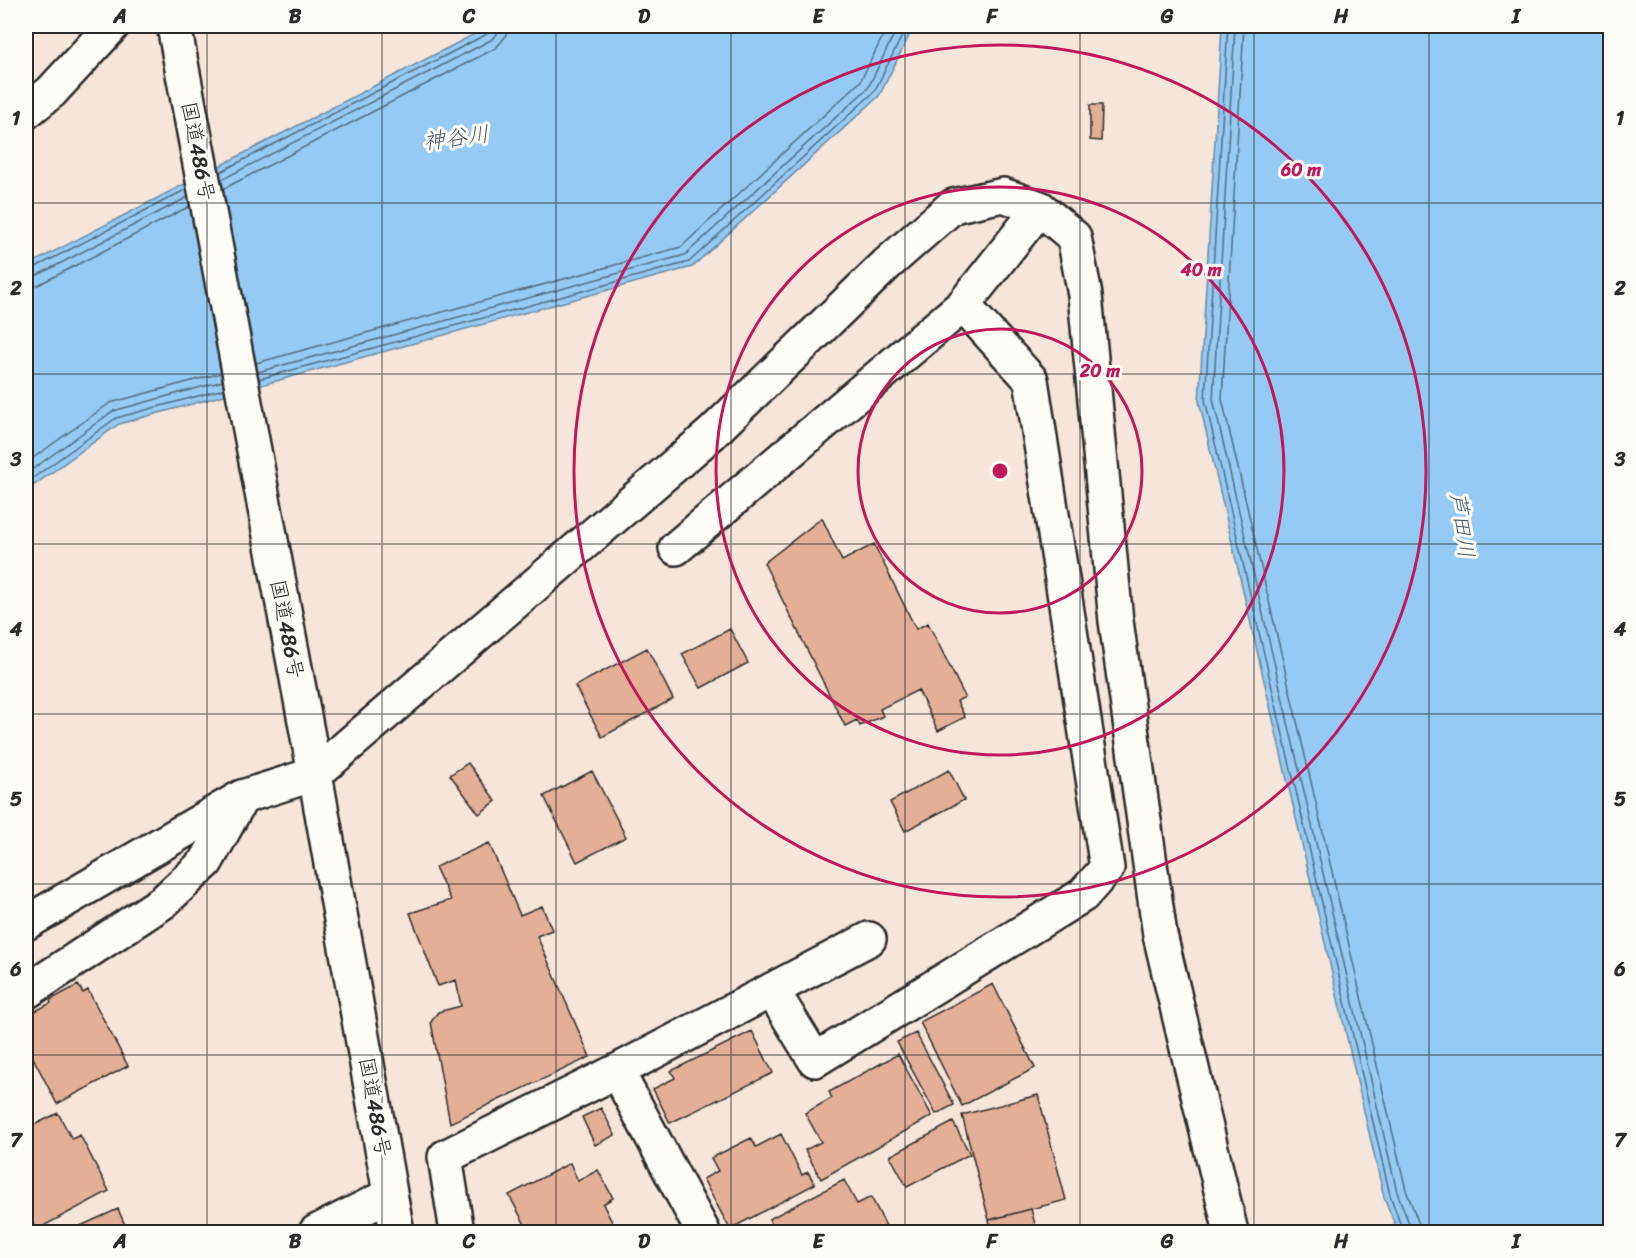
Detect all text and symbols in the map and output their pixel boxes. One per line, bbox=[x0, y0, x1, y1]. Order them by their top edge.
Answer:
text: A bbox=[112, 0, 127, 34]
text: B bbox=[289, 0, 302, 34]
text: C bbox=[462, 0, 476, 34]
text: D bbox=[638, 0, 651, 34]
text: E bbox=[812, 0, 825, 34]
text: F bbox=[986, 0, 999, 34]
text: G bbox=[1160, 0, 1174, 34]
text: H bbox=[1333, 0, 1349, 34]
text: I bbox=[1511, 0, 1522, 34]
street label: 国道486号 bbox=[170, 98, 226, 204]
text: 1 bbox=[12, 101, 21, 136]
text: 1 bbox=[1616, 101, 1625, 136]
water label: 神谷川 bbox=[421, 114, 491, 161]
text: 60 m bbox=[1280, 154, 1321, 186]
text: 40 m bbox=[1179, 254, 1222, 286]
text: 2 bbox=[9, 271, 22, 306]
text: 2 bbox=[1613, 271, 1626, 306]
text: 20 m bbox=[1079, 355, 1120, 387]
text: 3 bbox=[10, 442, 22, 477]
text: 3 bbox=[1614, 442, 1626, 477]
centre of rings bbox=[990, 461, 1010, 481]
water label: 芦田川 bbox=[1439, 490, 1486, 560]
street label: 国道486号 bbox=[259, 576, 315, 682]
text: 4 bbox=[9, 612, 23, 647]
text: 4 bbox=[1613, 612, 1627, 647]
text: 5 bbox=[10, 782, 22, 817]
text: 5 bbox=[1614, 782, 1626, 817]
text: 6 bbox=[9, 952, 22, 987]
text: 6 bbox=[1613, 952, 1626, 987]
street label: 国道486号 bbox=[348, 1054, 402, 1160]
text: 7 bbox=[10, 1123, 23, 1158]
text: 7 bbox=[1614, 1123, 1627, 1158]
text: A bbox=[112, 1224, 127, 1258]
text: B bbox=[289, 1224, 302, 1258]
text: C bbox=[462, 1224, 476, 1258]
text: D bbox=[638, 1224, 651, 1258]
text: E bbox=[812, 1224, 825, 1258]
text: F bbox=[986, 1224, 999, 1258]
text: G bbox=[1160, 1224, 1174, 1258]
text: H bbox=[1333, 1224, 1349, 1258]
text: I bbox=[1511, 1224, 1522, 1258]

